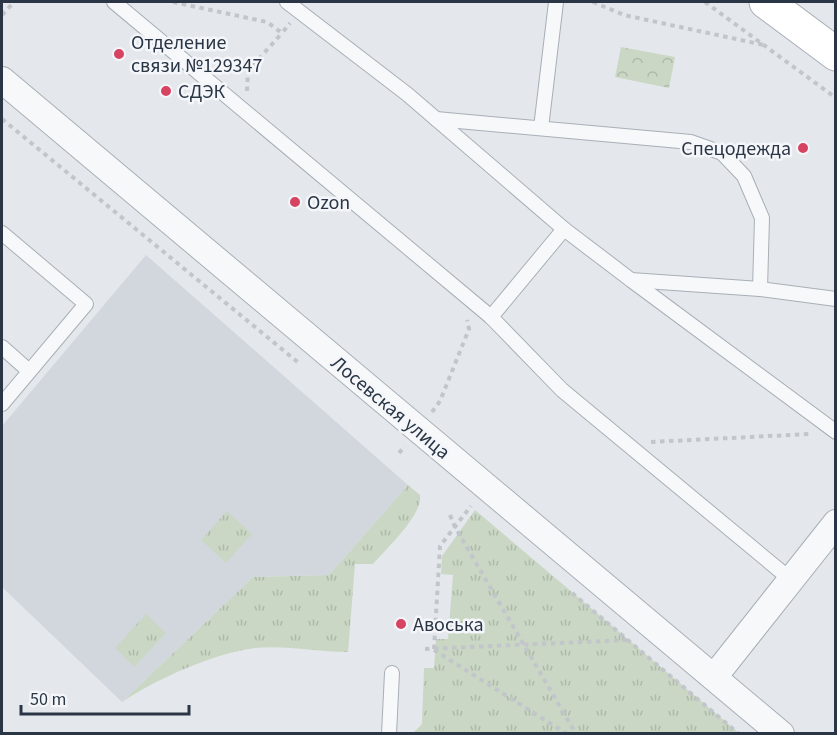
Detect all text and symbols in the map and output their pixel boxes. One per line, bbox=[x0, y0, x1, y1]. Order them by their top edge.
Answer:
place label: Отделение связи №129347 bbox=[131, 29, 262, 80]
marker: Отделение связи №129347 bbox=[112, 47, 126, 61]
place label: СДЭК bbox=[178, 78, 226, 106]
marker: СДЭК bbox=[159, 84, 173, 98]
place label: Спецодежда bbox=[681, 135, 791, 163]
marker: Спецодежда bbox=[796, 141, 810, 155]
place label: Ozon bbox=[307, 189, 350, 217]
marker: Ozon bbox=[288, 195, 302, 209]
street label: Лосевская улица bbox=[325, 350, 456, 466]
place label: Авоська bbox=[413, 611, 484, 639]
marker: Авоська bbox=[394, 617, 408, 631]
scale bar bbox=[21, 678, 189, 716]
text: 50 m bbox=[30, 687, 66, 712]

